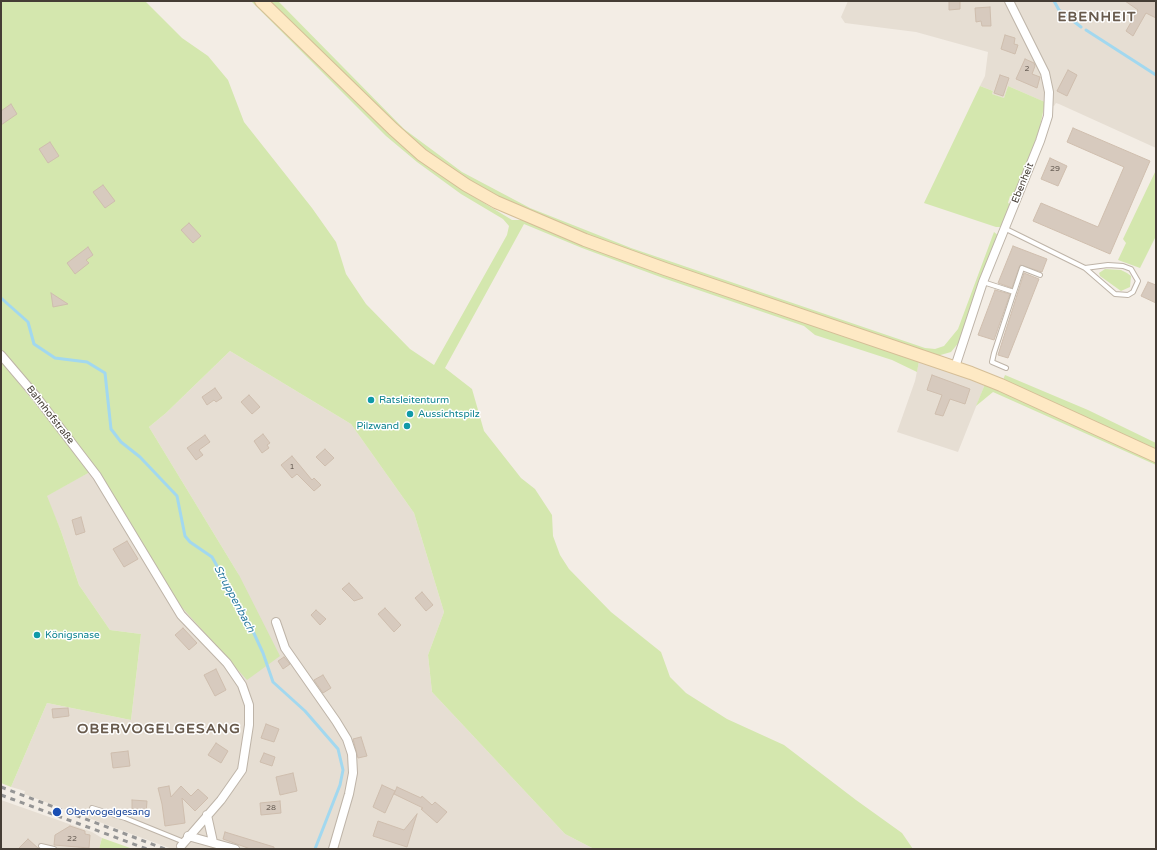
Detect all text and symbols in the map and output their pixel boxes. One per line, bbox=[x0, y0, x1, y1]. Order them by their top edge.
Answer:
district label: EBENHEIT bbox=[1058, 9, 1136, 25]
house number: 2 bbox=[1024, 64, 1030, 74]
street label: Ebenheit bbox=[1009, 161, 1037, 205]
house number: 29 bbox=[1050, 164, 1060, 174]
street label: Bahnhofstraße bbox=[24, 384, 76, 446]
place label: Ratsleitenturm bbox=[379, 394, 449, 406]
marker: Ratsleitenturm bbox=[366, 395, 376, 405]
place label: Aussichtspilz bbox=[418, 408, 480, 420]
marker: Aussichtspilz bbox=[405, 409, 415, 419]
place label: Pilzwand bbox=[357, 420, 399, 432]
marker: Pilzwand bbox=[402, 421, 412, 431]
house number: 1 bbox=[289, 462, 295, 472]
water label: Struppenbach bbox=[211, 563, 257, 635]
place label: Königsnase bbox=[45, 629, 100, 641]
marker: Königsnase bbox=[32, 630, 42, 640]
district label: OBERVOGELGESANG bbox=[77, 721, 241, 737]
house number: 28 bbox=[266, 803, 276, 813]
marker: Obervogelgesang bbox=[51, 806, 63, 818]
place label: Obervogelgesang bbox=[66, 806, 150, 818]
house number: 22 bbox=[67, 834, 77, 844]

